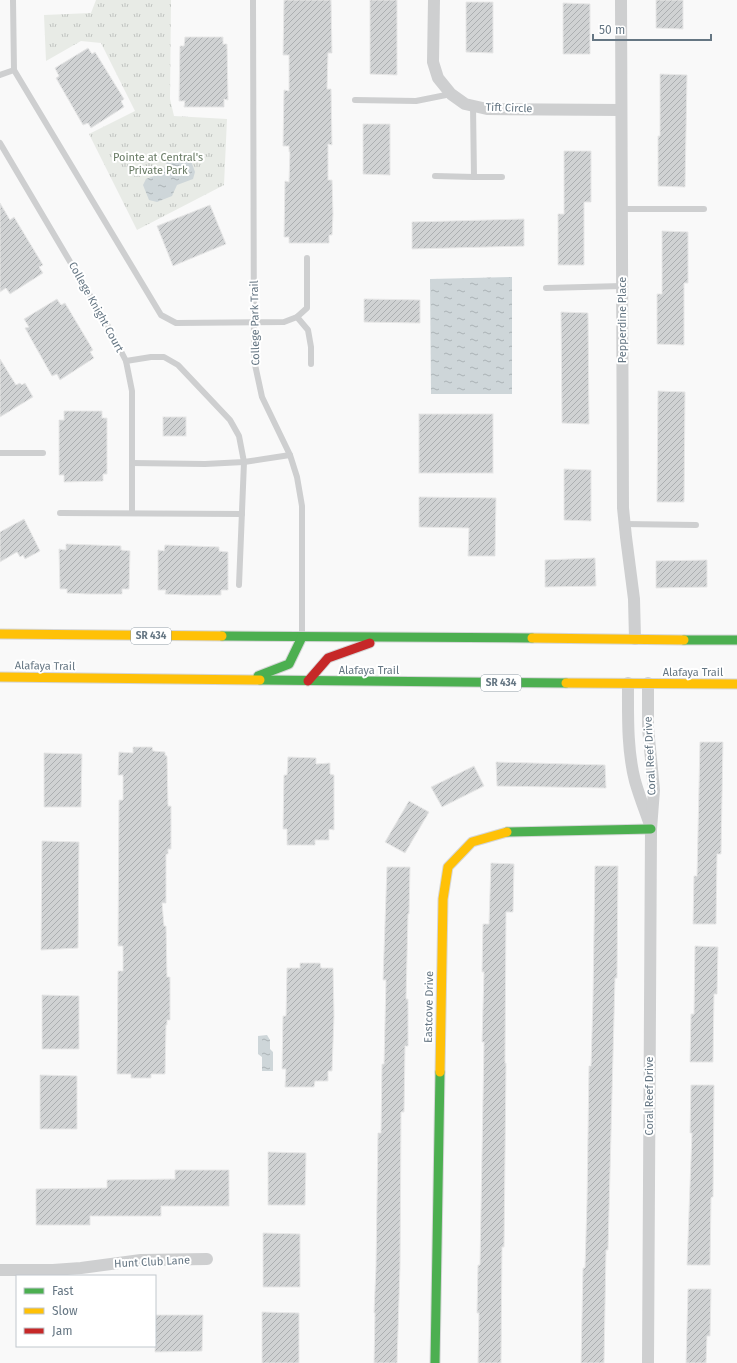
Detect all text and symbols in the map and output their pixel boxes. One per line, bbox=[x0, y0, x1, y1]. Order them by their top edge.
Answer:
scale bar bbox=[593, 16, 711, 42]
text: 50 m bbox=[599, 23, 625, 37]
street label: Tift Circle bbox=[485, 101, 533, 115]
park label: Pointe at Central's Private Park bbox=[113, 151, 203, 177]
street label: College Knight Court bbox=[66, 260, 126, 354]
street label: Pepperdine Place bbox=[616, 277, 629, 363]
street label: College Park Trail bbox=[248, 280, 262, 366]
road number: SR 434 bbox=[131, 628, 171, 644]
street label: Alafaya Trail bbox=[15, 659, 75, 673]
street label: Alafaya Trail bbox=[339, 664, 399, 677]
street label: Alafaya Trail bbox=[663, 666, 723, 679]
road number: SR 434 bbox=[481, 675, 521, 691]
street label: Coral Reef Drive bbox=[641, 716, 659, 796]
street label: Eastcove Drive bbox=[422, 971, 436, 1043]
street label: Coral Reef Drive bbox=[643, 1056, 656, 1136]
street label: Hunt Club Lane bbox=[114, 1254, 190, 1270]
legend bbox=[16, 1275, 156, 1347]
text: Fast bbox=[52, 1284, 74, 1298]
text: Slow bbox=[52, 1304, 78, 1318]
text: Jam bbox=[52, 1324, 72, 1338]

